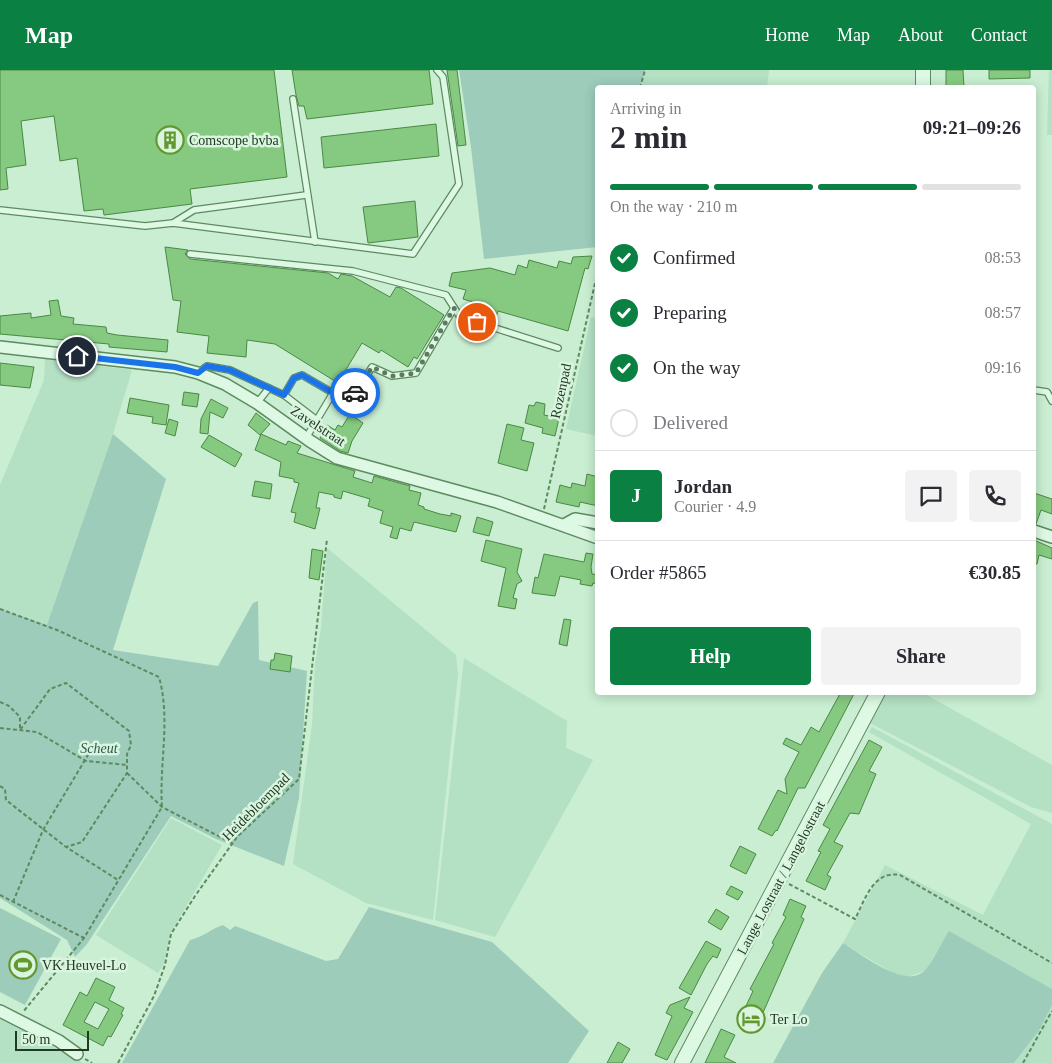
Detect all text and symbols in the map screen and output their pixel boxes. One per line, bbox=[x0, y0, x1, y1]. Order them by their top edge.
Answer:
text: Map bbox=[25, 22, 73, 48]
text: Home bbox=[765, 25, 809, 45]
text: Map bbox=[837, 25, 870, 45]
text: About bbox=[898, 25, 943, 45]
text: Contact bbox=[971, 25, 1027, 45]
text: Arriving in bbox=[610, 100, 682, 117]
text: 09:21–09:26 bbox=[923, 117, 1021, 138]
text: 2 min bbox=[610, 119, 687, 155]
building icon: Comscope bvba bbox=[155, 125, 185, 155]
place label: Comscope bvba bbox=[189, 133, 280, 148]
text: On the way · 210 m bbox=[610, 198, 738, 215]
icon: check bbox=[610, 244, 638, 272]
text: Confirmed bbox=[653, 247, 735, 268]
text: 08:53 bbox=[985, 249, 1021, 266]
icon: check bbox=[610, 299, 638, 327]
pin bbox=[456, 301, 498, 343]
text: Preparing bbox=[653, 302, 727, 323]
text: 08:57 bbox=[985, 304, 1021, 321]
icon: bag bbox=[463, 308, 491, 336]
pin bbox=[56, 335, 98, 377]
icon: home bbox=[63, 342, 91, 370]
icon: check bbox=[610, 354, 638, 382]
text: On the way bbox=[653, 357, 741, 378]
text: 09:16 bbox=[985, 359, 1021, 376]
street label: Rozenpad bbox=[548, 362, 574, 420]
courier bbox=[330, 368, 380, 418]
icon: car bbox=[341, 379, 369, 407]
street label: Zavelstraat bbox=[288, 403, 348, 449]
text: Delivered bbox=[653, 412, 728, 433]
button: chat bbox=[905, 470, 957, 522]
button: phone bbox=[969, 470, 1021, 522]
text: Jordan bbox=[674, 476, 732, 497]
text: J bbox=[631, 485, 641, 506]
text: Courier · 4.9 bbox=[674, 498, 756, 515]
text: Order #5865 bbox=[610, 562, 707, 583]
text: €30.85 bbox=[969, 562, 1021, 583]
button: Help bbox=[610, 627, 811, 685]
button: Share bbox=[821, 627, 1021, 685]
park label: Scheut bbox=[80, 741, 119, 756]
street label: Heidebloempad bbox=[219, 770, 293, 844]
street label: Lange Lostraat / Langelostraat bbox=[734, 799, 828, 957]
sports icon: VK Heuvel-Lo bbox=[8, 950, 38, 980]
place label: VK Heuvel-Lo bbox=[42, 958, 126, 973]
hotel icon: Ter Lo bbox=[736, 1004, 766, 1034]
place label: Ter Lo bbox=[770, 1012, 808, 1027]
scale bar bbox=[15, 1028, 89, 1051]
text: 50 m bbox=[22, 1032, 50, 1047]

